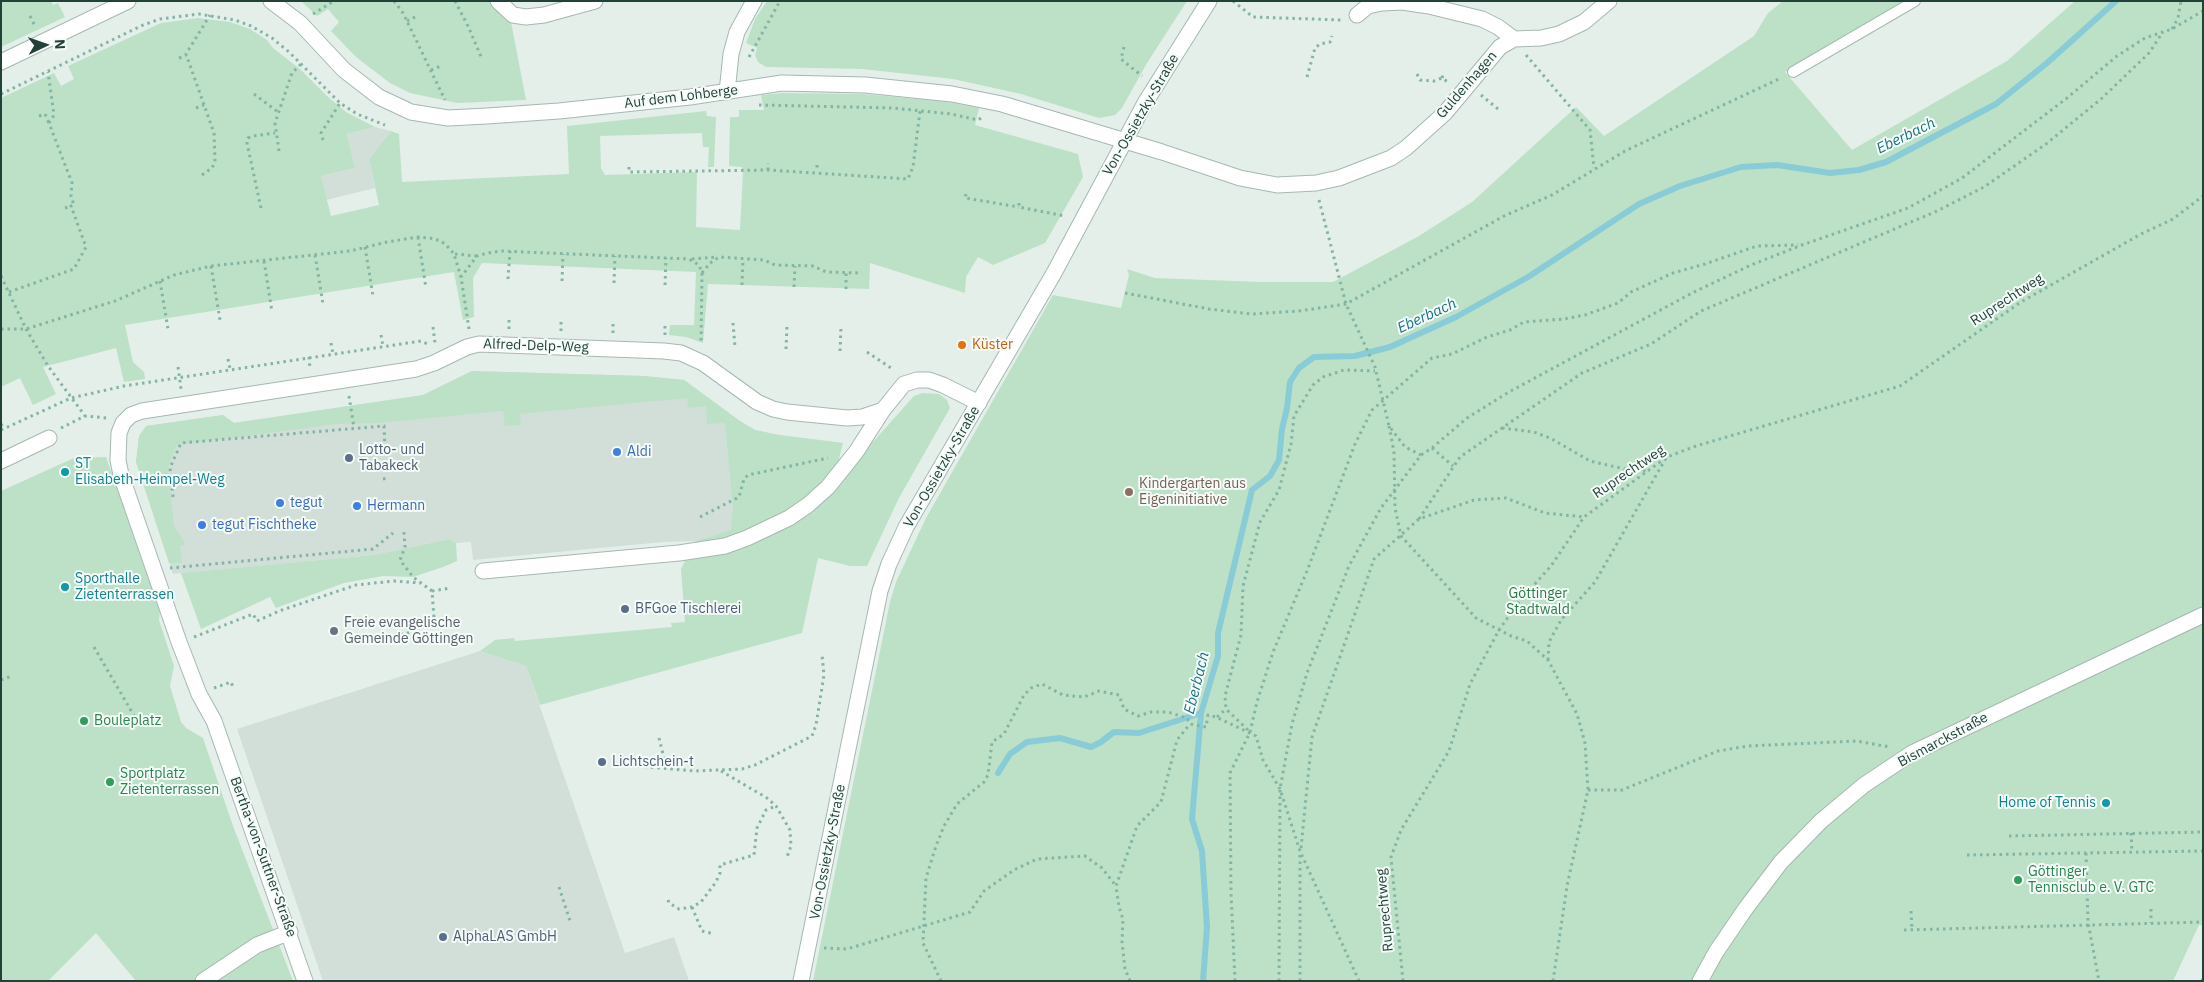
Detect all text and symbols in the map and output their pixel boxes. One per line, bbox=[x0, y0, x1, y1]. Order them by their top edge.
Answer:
north arrow bbox=[20, 20, 70, 70]
text: N bbox=[51, 39, 69, 50]
street label: Guldenhagen bbox=[1433, 48, 1501, 122]
street label: Von-Ossietzky-Straße bbox=[1099, 51, 1183, 179]
street label: Auf dem Lohberge bbox=[623, 82, 739, 112]
water label: Eberbach bbox=[1874, 114, 1938, 158]
street label: Ruprechtweg bbox=[1967, 270, 2047, 330]
water label: Eberbach bbox=[1395, 294, 1459, 338]
street label: Alfred-Delp-Weg bbox=[483, 336, 589, 356]
place label: Küster bbox=[972, 337, 1013, 353]
marker: Küster bbox=[956, 339, 968, 351]
street label: Von-Ossietzky-Straße bbox=[900, 403, 984, 531]
place label: Lotto- und Tabakeck bbox=[359, 442, 424, 474]
street label: Ruprechtweg bbox=[1590, 442, 1668, 502]
place label: Aldi bbox=[627, 444, 651, 460]
marker: Aldi bbox=[611, 446, 623, 458]
marker: Lotto- und Tabakeck bbox=[343, 452, 355, 464]
place label: ST Elisabeth-Heimpel-Weg bbox=[75, 456, 225, 488]
marker: ST Elisabeth-Heimpel-Weg bbox=[59, 466, 71, 478]
place label: Kindergarten aus Eigeninitiative bbox=[1139, 476, 1246, 508]
marker: Kindergarten aus Eigeninitiative bbox=[1123, 486, 1135, 498]
place label: tegut bbox=[290, 495, 323, 511]
marker: tegut bbox=[274, 497, 286, 509]
place label: Hermann bbox=[367, 498, 425, 514]
marker: Hermann bbox=[351, 500, 363, 512]
place label: tegut Fischtheke bbox=[212, 517, 317, 533]
marker: tegut Fischtheke bbox=[196, 519, 208, 531]
place label: Sporthalle Zietenterrassen bbox=[75, 571, 174, 604]
marker: Sporthalle Zietenterrassen bbox=[59, 581, 71, 593]
park label: Göttinger Stadtwald bbox=[1506, 586, 1570, 618]
place label: BFGoe Tischlerei bbox=[635, 601, 741, 617]
marker: BFGoe Tischlerei bbox=[619, 603, 631, 615]
place label: Freie evangelische Gemeinde Göttingen bbox=[344, 615, 474, 648]
marker: Freie evangelische Gemeinde Göttingen bbox=[328, 625, 340, 637]
water label: Eberbach bbox=[1181, 650, 1213, 716]
street label: Bismarckstraße bbox=[1895, 709, 1991, 771]
place label: Bouleplatz bbox=[94, 713, 161, 729]
marker: Bouleplatz bbox=[78, 715, 90, 727]
place label: Lichtschein-t bbox=[612, 754, 694, 770]
marker: Lichtschein-t bbox=[596, 756, 608, 768]
place label: Sportplatz Zietenterrassen bbox=[120, 766, 219, 799]
street label: Bertha-von-Suttner-Straße bbox=[226, 775, 300, 939]
marker: Sportplatz Zietenterrassen bbox=[104, 776, 116, 788]
street label: Von-Ossietzky-Straße bbox=[807, 783, 849, 921]
place label: Home of Tennis bbox=[1998, 795, 2096, 811]
marker: Home of Tennis bbox=[2100, 797, 2112, 809]
place label: Göttinger Tennisclub e. V. GTC bbox=[2028, 864, 2154, 896]
street label: Ruprechtweg bbox=[1373, 868, 1397, 952]
marker: Göttinger Tennisclub e. V. GTC bbox=[2012, 874, 2024, 886]
place label: AlphaLAS GmbH bbox=[453, 929, 557, 945]
marker: AlphaLAS GmbH bbox=[437, 931, 449, 943]

